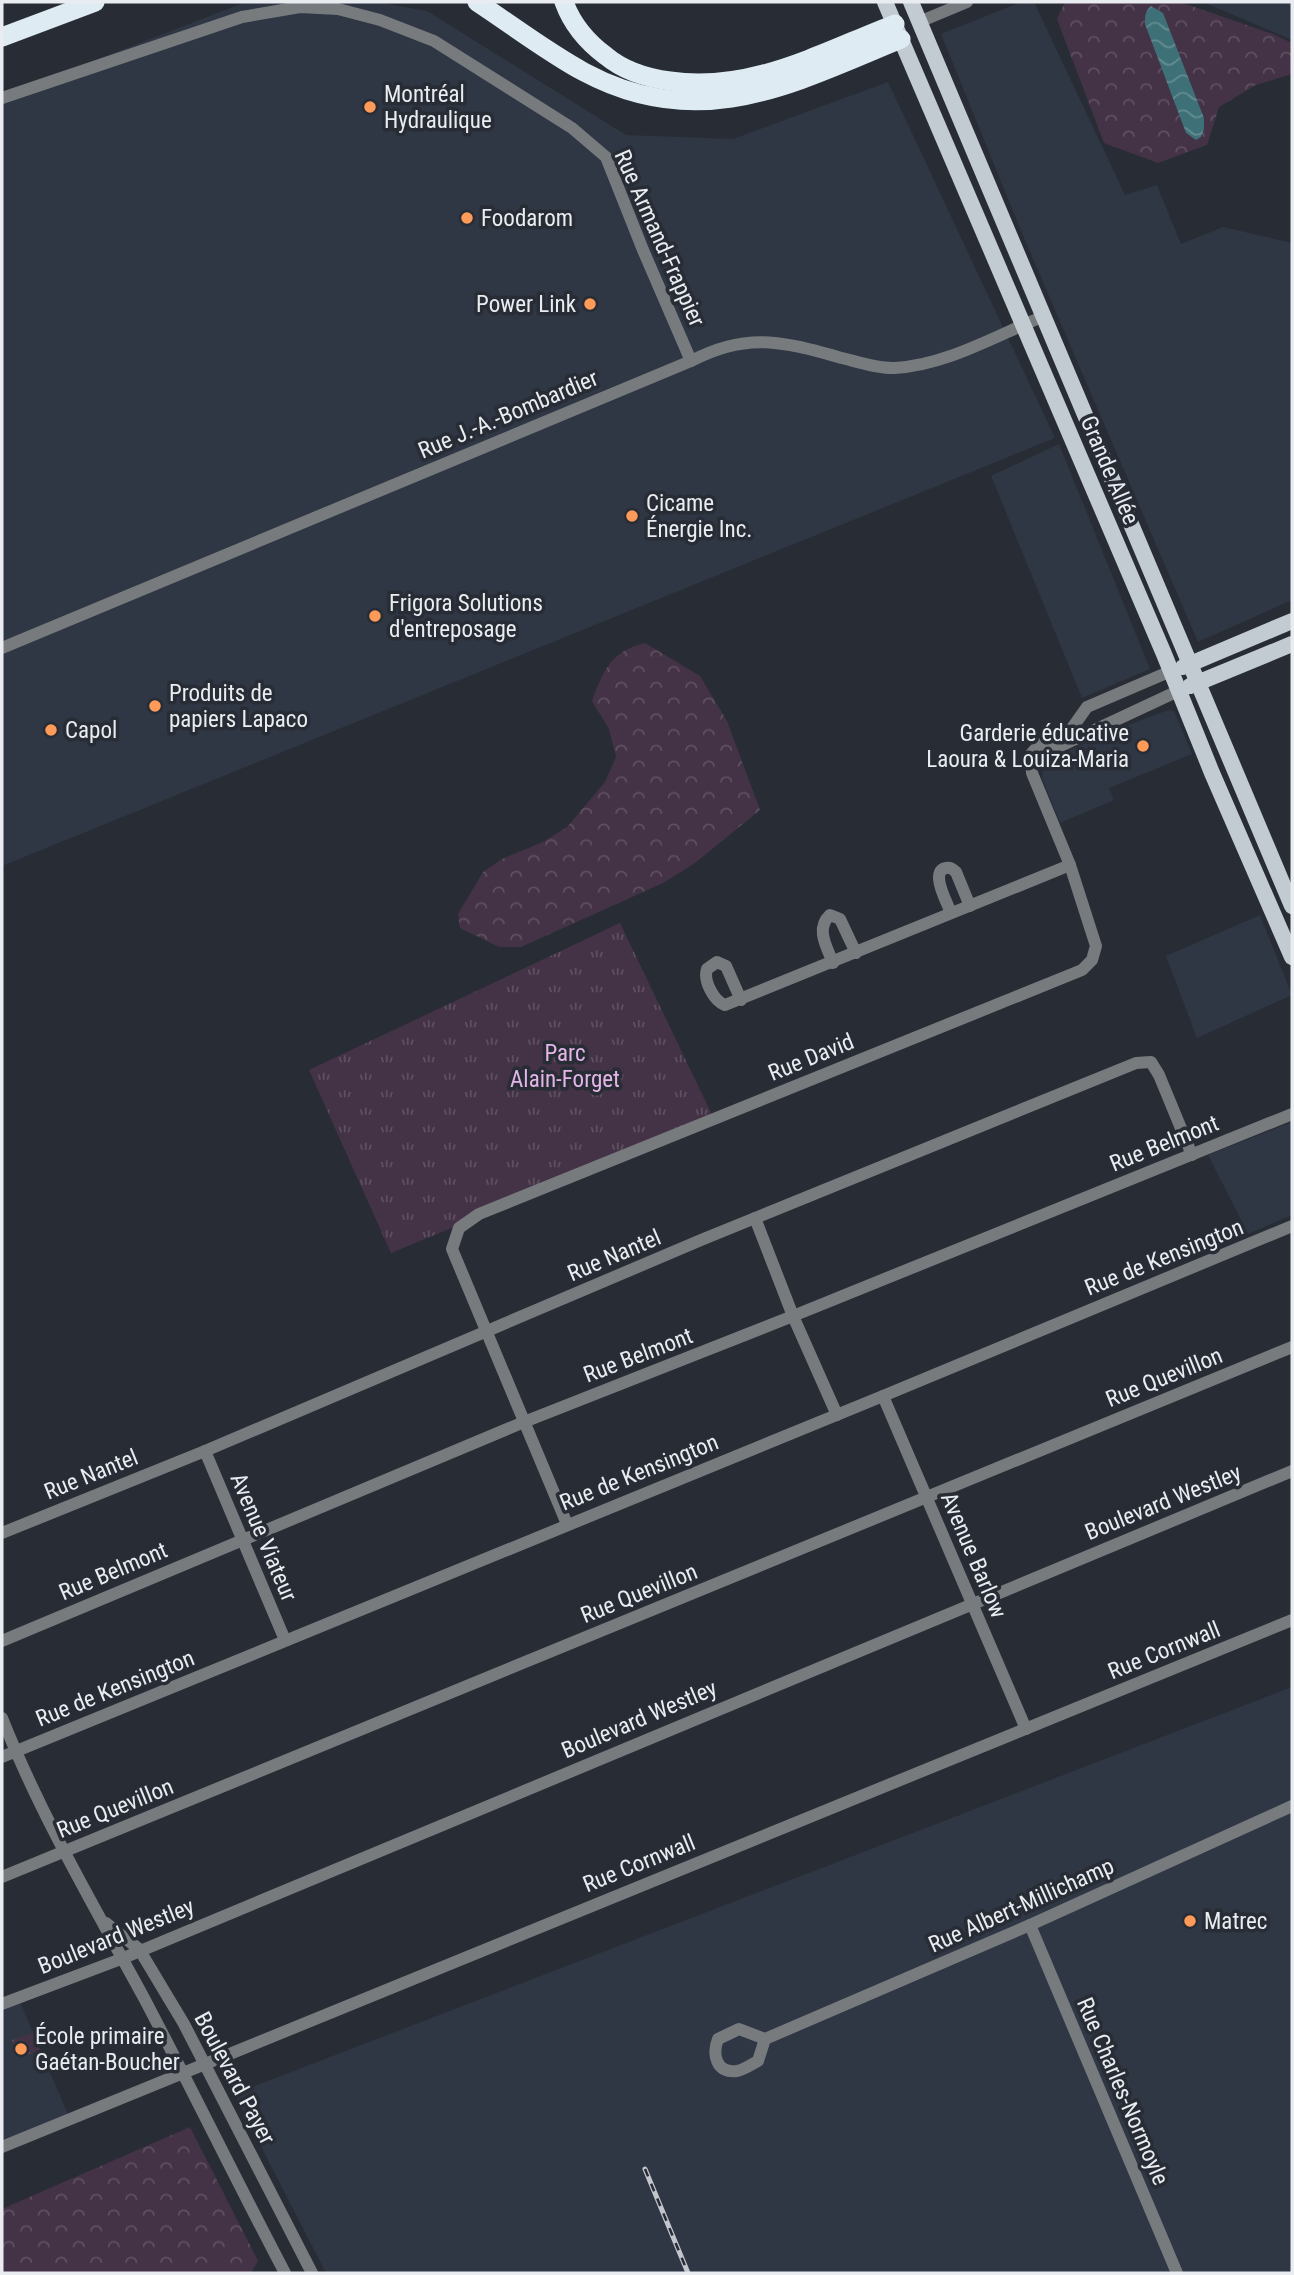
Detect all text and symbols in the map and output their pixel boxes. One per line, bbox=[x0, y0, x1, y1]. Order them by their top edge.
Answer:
place label: Montréal Hydraulique bbox=[384, 81, 492, 134]
marker: Montréal Hydraulique bbox=[362, 99, 378, 115]
street label: Rue Armand-Frappier bbox=[608, 146, 711, 331]
place label: Foodarom bbox=[481, 205, 573, 232]
marker: Foodarom bbox=[459, 210, 475, 226]
place label: Power Link bbox=[476, 291, 577, 318]
marker: Power Link bbox=[582, 296, 598, 312]
street label: Rue J.-A.-Bombardier bbox=[414, 364, 602, 464]
street label: Grande Allée bbox=[1075, 412, 1144, 528]
place label: Cicame Énergie Inc. bbox=[646, 490, 752, 543]
marker: Cicame Énergie Inc. bbox=[624, 508, 640, 524]
place label: Frigora Solutions d'entreposage bbox=[389, 590, 543, 643]
marker: Frigora Solutions d'entreposage bbox=[367, 608, 383, 624]
place label: Produits de papiers Lapaco bbox=[169, 680, 308, 733]
marker: Produits de papiers Lapaco bbox=[147, 698, 163, 714]
place label: Capol bbox=[65, 717, 117, 744]
place label: Garderie éducative Laoura & Louiza-Maria bbox=[926, 720, 1129, 773]
marker: Capol bbox=[43, 722, 59, 738]
marker: Garderie éducative Laoura & Louiza-Maria bbox=[1135, 738, 1151, 754]
street label: Rue David bbox=[764, 1028, 858, 1087]
park label: Parc Alain-Forget bbox=[510, 1040, 620, 1093]
street label: Rue Belmont bbox=[1106, 1109, 1222, 1177]
street label: Rue de Kensington bbox=[1081, 1213, 1247, 1302]
street label: Rue Nantel bbox=[564, 1224, 665, 1287]
street label: Rue Belmont bbox=[580, 1322, 697, 1389]
street label: Rue Quevillon bbox=[1102, 1342, 1226, 1413]
street label: Rue de Kensington bbox=[556, 1428, 722, 1517]
street label: Rue Nantel bbox=[40, 1443, 142, 1505]
street label: Boulevard Westley bbox=[1081, 1459, 1246, 1546]
street label: Avenue Viateur bbox=[224, 1469, 303, 1605]
street label: Avenue Barlow bbox=[935, 1488, 1012, 1622]
street label: Rue Belmont bbox=[55, 1537, 171, 1606]
street label: Rue Quevillon bbox=[577, 1558, 701, 1629]
street label: Rue Cornwall bbox=[1104, 1616, 1224, 1685]
street label: Rue de Kensington bbox=[32, 1644, 198, 1733]
street label: Boulevard Westley bbox=[557, 1674, 721, 1764]
street label: Rue Quevillon bbox=[53, 1773, 177, 1844]
street label: Rue Cornwall bbox=[579, 1829, 699, 1898]
street label: Rue Albert-Millichamp bbox=[924, 1852, 1118, 1958]
street label: Boulevard Westley bbox=[34, 1893, 199, 1980]
place label: Matrec bbox=[1204, 1908, 1267, 1935]
marker: Matrec bbox=[1182, 1913, 1198, 1929]
street label: Rue Charles-Normoyle bbox=[1071, 1993, 1174, 2189]
street label: Boulevard Payer bbox=[188, 2007, 281, 2149]
place label: École primaire Gaétan-Boucher bbox=[35, 2022, 180, 2076]
marker: École primaire Gaétan-Boucher bbox=[13, 2041, 29, 2057]

